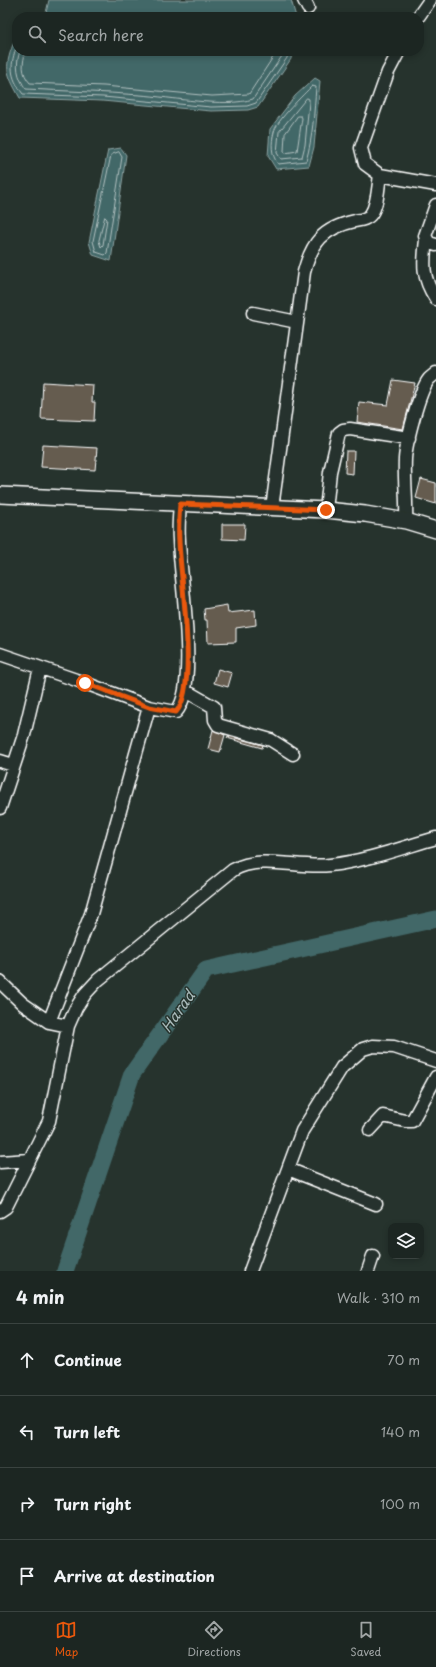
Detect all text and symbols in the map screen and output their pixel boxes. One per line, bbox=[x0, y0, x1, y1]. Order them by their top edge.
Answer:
search box bbox=[12, 12, 424, 56]
icon: search bbox=[26, 23, 48, 45]
text: Search here bbox=[58, 23, 144, 46]
route end bbox=[317, 501, 335, 519]
route start bbox=[76, 674, 94, 692]
water label: Harad bbox=[154, 984, 201, 1037]
map controls bbox=[388, 1223, 424, 1259]
button: layers bbox=[388, 1223, 424, 1259]
text: 4 min bbox=[16, 1284, 64, 1310]
text: Walk · 310 m bbox=[337, 1288, 420, 1307]
text: Continue bbox=[54, 1348, 122, 1371]
icon: ahead bbox=[16, 1349, 38, 1371]
text: 70 m bbox=[387, 1350, 420, 1369]
text: Turn left bbox=[54, 1420, 120, 1443]
icon: left bbox=[16, 1421, 38, 1443]
text: 140 m bbox=[381, 1422, 420, 1441]
text: Turn right bbox=[54, 1492, 131, 1515]
icon: right bbox=[16, 1493, 38, 1515]
text: 100 m bbox=[380, 1494, 420, 1513]
text: Arrive at destination bbox=[54, 1564, 215, 1587]
icon: arrive bbox=[16, 1565, 38, 1587]
tab: Map bbox=[55, 1619, 78, 1660]
tab: Directions bbox=[187, 1619, 241, 1660]
tab: Saved bbox=[350, 1619, 381, 1660]

